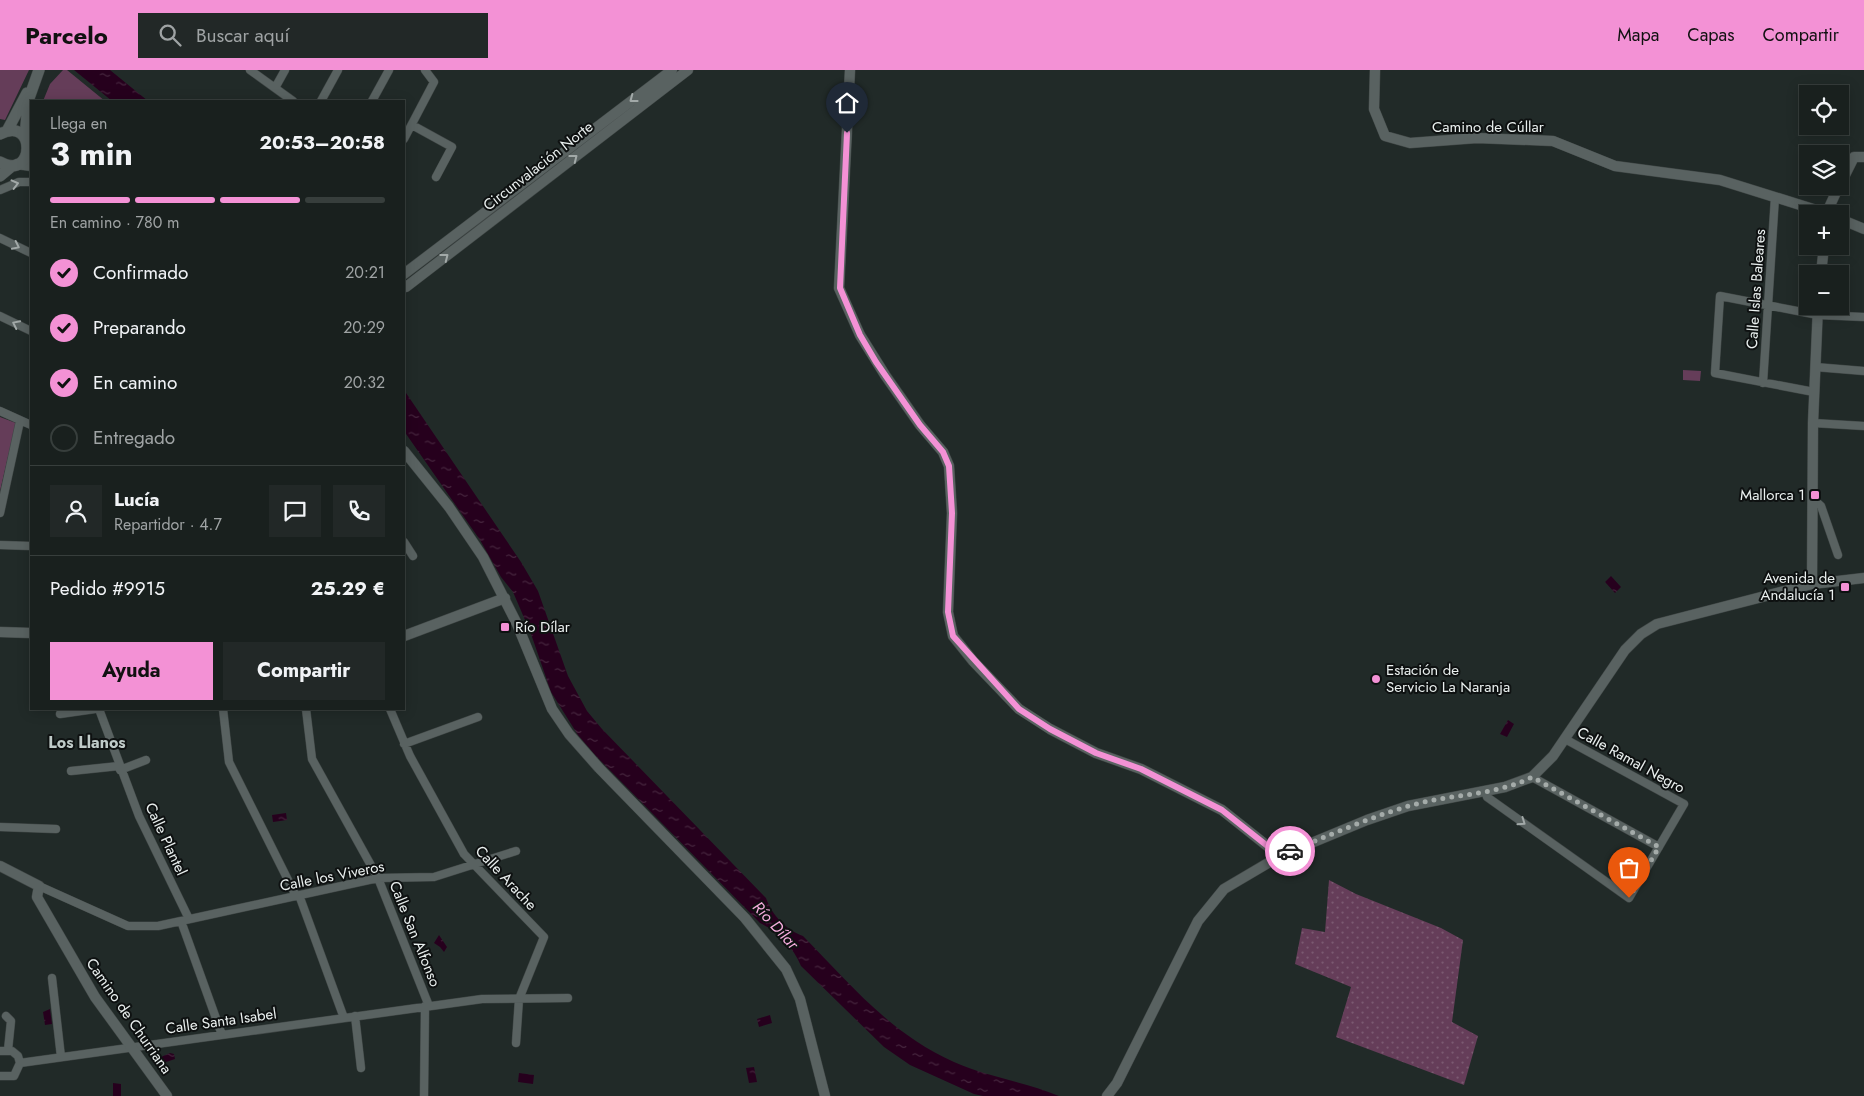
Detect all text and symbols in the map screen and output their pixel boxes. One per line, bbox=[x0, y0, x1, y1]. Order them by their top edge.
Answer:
search box bbox=[138, 13, 488, 58]
text: Parcelo bbox=[25, 18, 108, 53]
icon: search bbox=[156, 21, 184, 49]
text: Buscar aquí bbox=[196, 22, 289, 49]
text: Mapa bbox=[1617, 22, 1659, 48]
text: Capas bbox=[1687, 22, 1735, 48]
text: Compartir bbox=[1763, 22, 1839, 48]
pin bbox=[826, 82, 868, 133]
map controls bbox=[1799, 85, 1849, 315]
button: locate bbox=[1799, 85, 1849, 135]
icon: home bbox=[833, 89, 861, 117]
one-way arrow bbox=[630, 94, 639, 102]
text: Llega en bbox=[50, 112, 107, 135]
street label: Circunvalación Norte bbox=[478, 116, 598, 216]
street label: Camino de Cúllar bbox=[1432, 116, 1545, 138]
text: 20:53–20:58 bbox=[260, 129, 385, 156]
text: 3 min bbox=[50, 131, 133, 177]
button: layers bbox=[1799, 145, 1849, 195]
one-way arrow bbox=[568, 155, 577, 164]
one-way arrow bbox=[11, 179, 20, 190]
button: + bbox=[1799, 205, 1849, 255]
text: En camino · 780 m bbox=[50, 211, 180, 234]
street label: Calle Islas Baleares bbox=[1741, 228, 1771, 350]
one-way arrow bbox=[10, 239, 19, 249]
one-way arrow bbox=[439, 254, 449, 263]
icon: check bbox=[50, 259, 78, 287]
text: Confirmado bbox=[93, 259, 188, 286]
text: 20:21 bbox=[345, 261, 385, 284]
button: − bbox=[1799, 265, 1849, 315]
icon: check bbox=[50, 314, 78, 342]
text: Preparando bbox=[93, 314, 186, 341]
text: 20:29 bbox=[343, 316, 385, 339]
one-way arrow bbox=[12, 320, 21, 330]
icon: check bbox=[50, 369, 78, 397]
text: En camino bbox=[93, 369, 177, 396]
text: 20:32 bbox=[344, 371, 385, 394]
text: Entregado bbox=[93, 424, 175, 451]
place label: Mallorca 1 bbox=[1740, 484, 1805, 506]
button: person bbox=[50, 485, 102, 537]
button: chat bbox=[269, 485, 321, 537]
button: phone bbox=[333, 485, 385, 537]
text: Lucía bbox=[114, 486, 159, 513]
marker: Mallorca 1 bbox=[1809, 489, 1821, 501]
text: Repartidor · 4.7 bbox=[114, 513, 222, 536]
place label: Avenida de Andalucía 1 bbox=[1761, 567, 1835, 606]
text: Pedido #9915 bbox=[50, 575, 165, 602]
text: 25.29 € bbox=[311, 575, 385, 602]
marker: Avenida de Andalucía 1 bbox=[1839, 581, 1851, 593]
place label: Río Dílar bbox=[515, 616, 571, 638]
marker: Río Dílar bbox=[499, 621, 511, 633]
button: Ayuda bbox=[50, 642, 213, 700]
button: Compartir bbox=[223, 642, 385, 700]
place label: Estación de Servicio La Naranja bbox=[1386, 659, 1510, 698]
marker: Estación de Servicio La Naranja bbox=[1370, 673, 1382, 685]
street label: Calle Ramal Negro bbox=[1573, 721, 1689, 799]
district label: Los Llanos bbox=[48, 731, 126, 754]
street label: Calle Plantel bbox=[140, 799, 192, 879]
one-way arrow bbox=[1516, 816, 1526, 825]
courier bbox=[1265, 826, 1315, 876]
icon: car bbox=[1276, 837, 1304, 865]
street label: Calle Arache bbox=[470, 841, 542, 916]
pin bbox=[1608, 847, 1650, 898]
icon: bag bbox=[1615, 854, 1643, 882]
street label: Calle los Viveros bbox=[278, 855, 386, 897]
street label: Calle San Alfonso bbox=[384, 878, 446, 990]
water label: Río Dílar bbox=[747, 896, 805, 956]
street label: Camino de Churriana bbox=[81, 954, 177, 1078]
street label: Calle Santa Isabel bbox=[164, 1002, 278, 1040]

